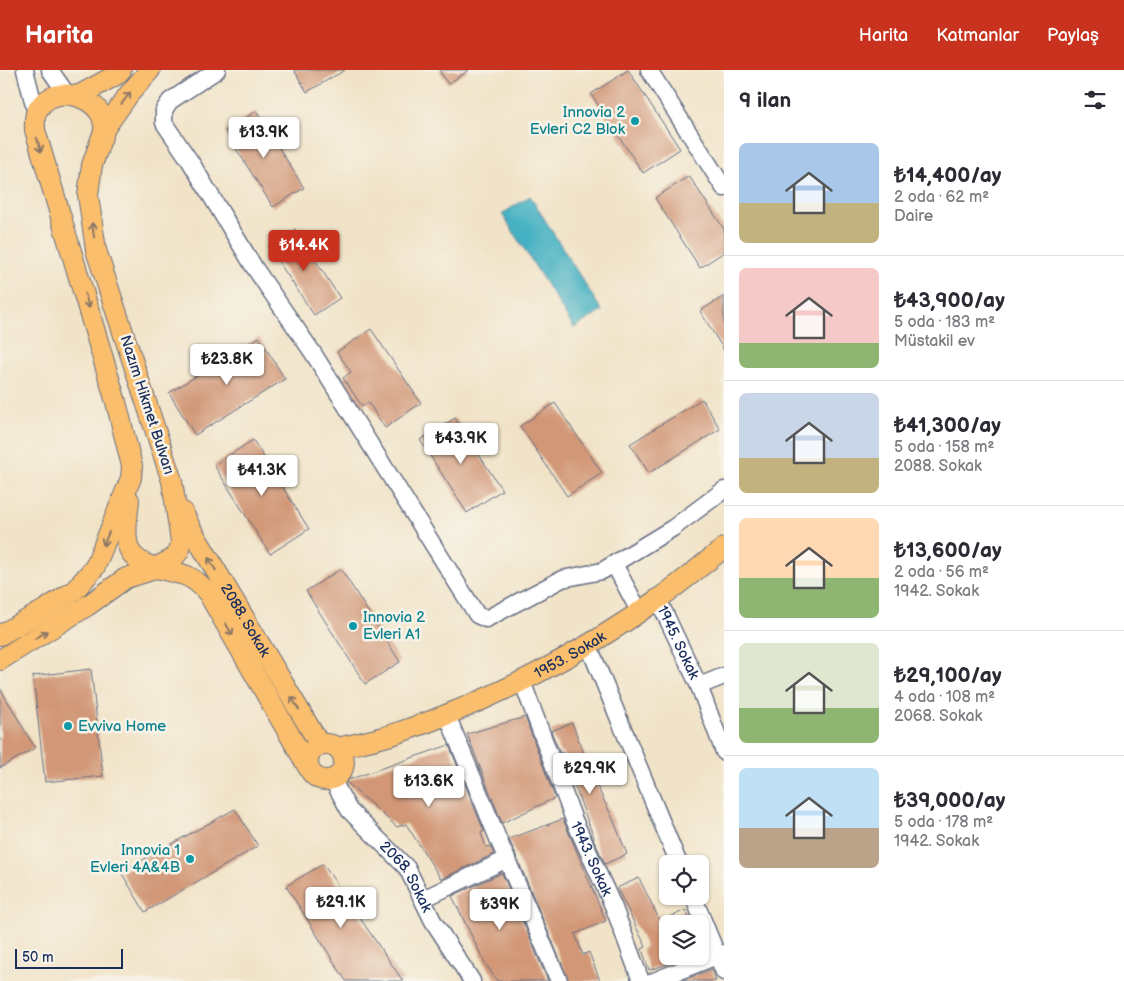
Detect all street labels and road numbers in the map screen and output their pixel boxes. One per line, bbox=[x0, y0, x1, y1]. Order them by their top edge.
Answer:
street label: Nazım Hikmet Bulvarı bbox=[116, 333, 178, 477]
street label: 2088. Sokak bbox=[216, 580, 275, 661]
street label: 1945. Sokak bbox=[653, 602, 704, 683]
street label: 1953. Sokak bbox=[531, 626, 610, 683]
street label: 1943. Sokak bbox=[566, 818, 617, 900]
street label: 2068. Sokak bbox=[376, 837, 437, 916]

